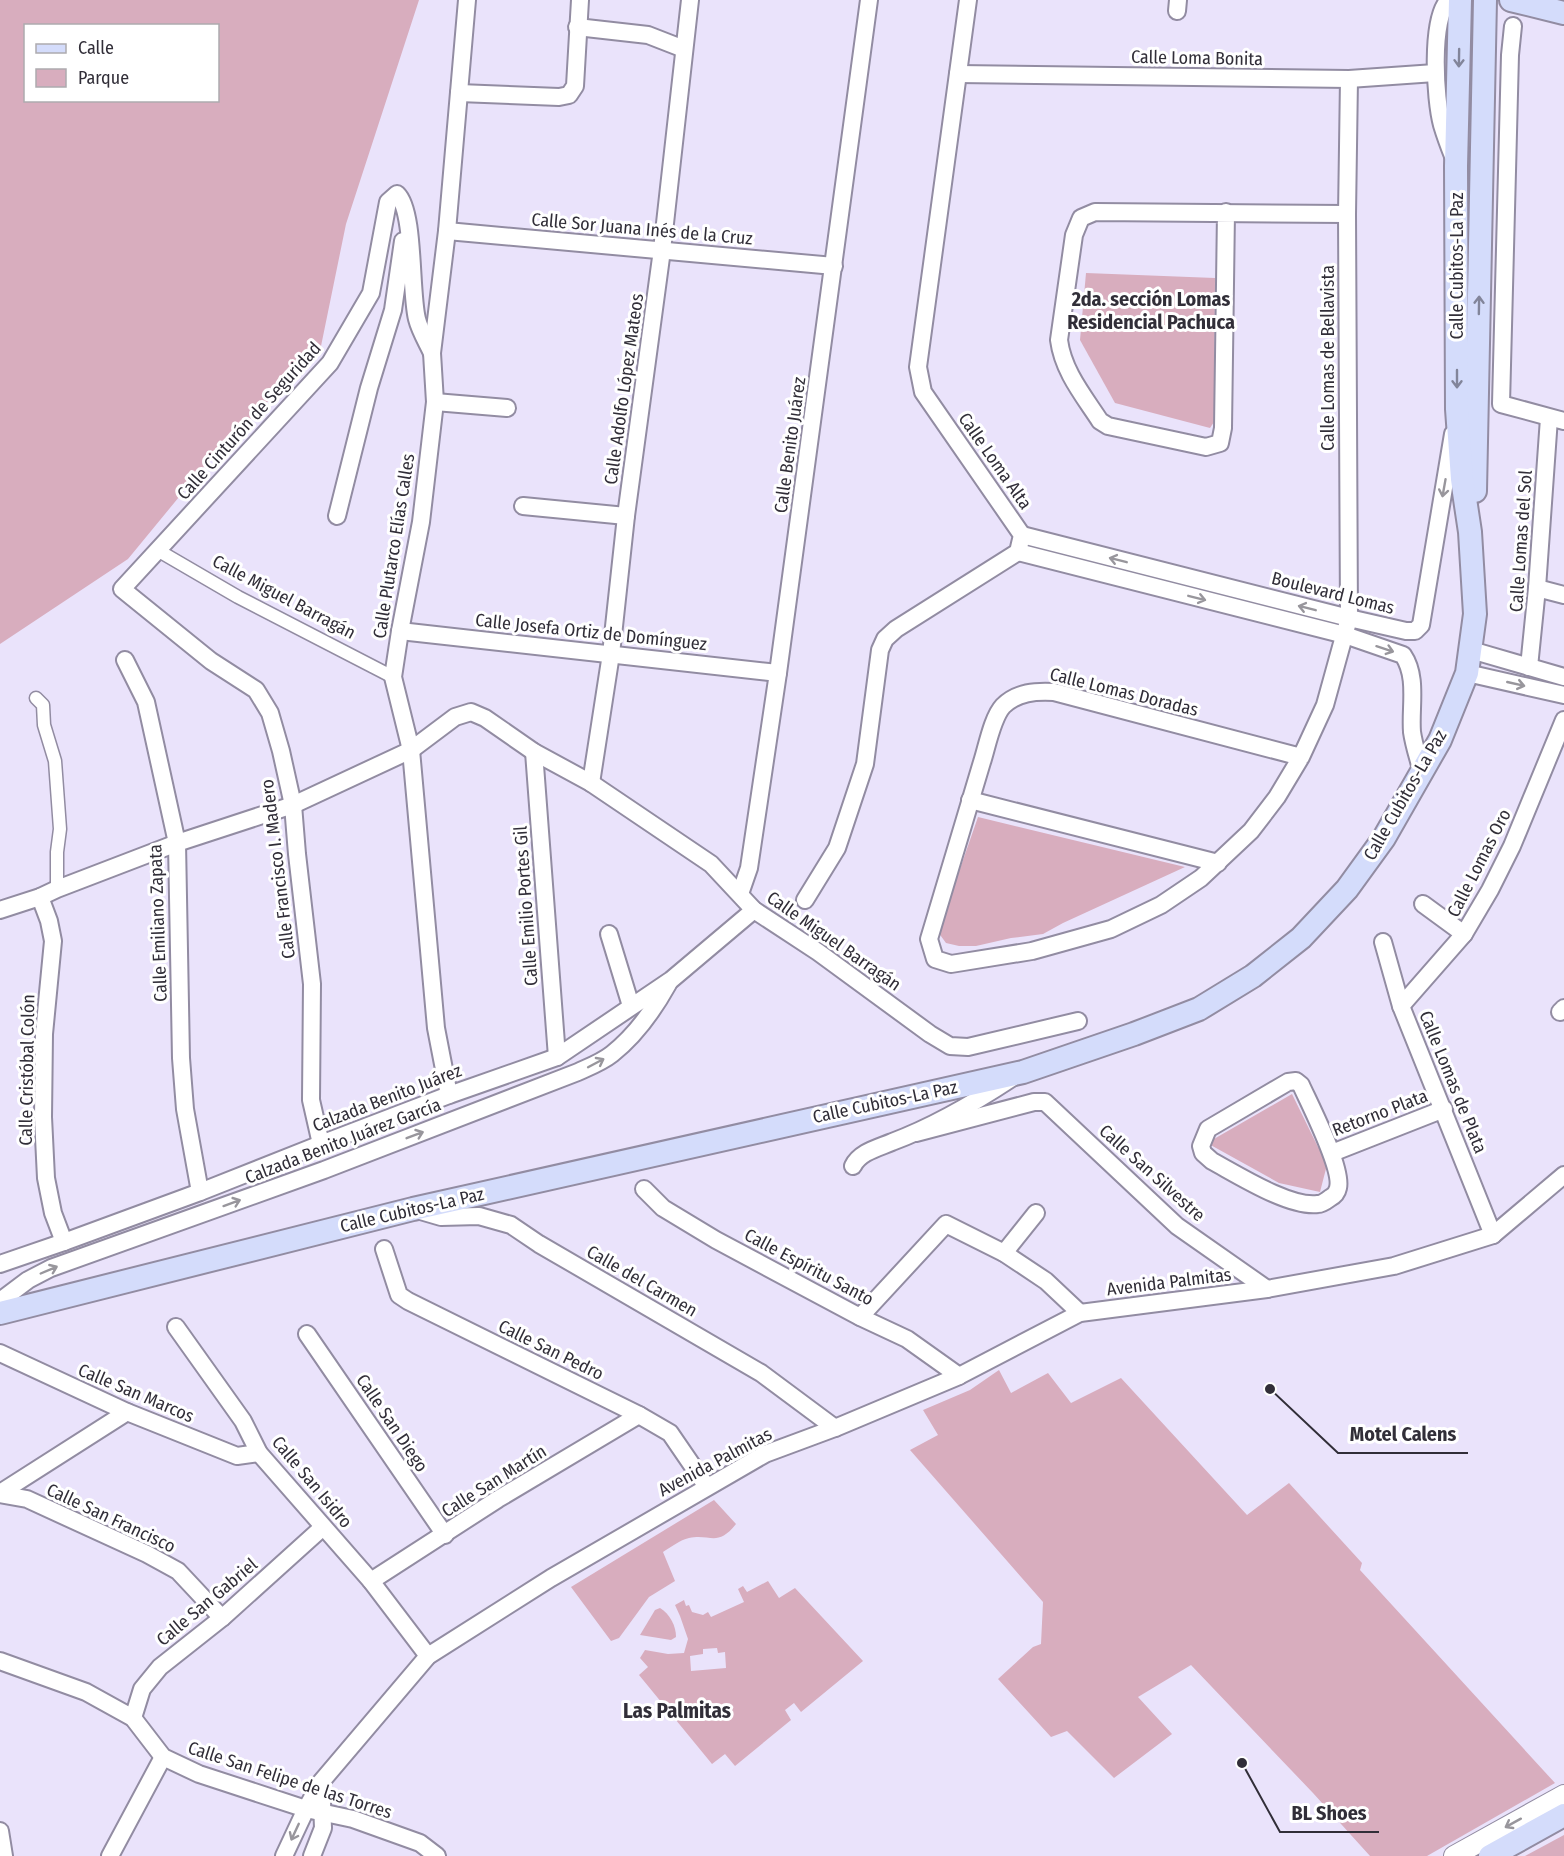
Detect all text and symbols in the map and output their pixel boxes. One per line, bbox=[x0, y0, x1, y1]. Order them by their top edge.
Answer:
legend bbox=[24, 24, 219, 102]
text: Calle bbox=[78, 37, 114, 59]
street label: Calle Loma Bonita bbox=[1131, 46, 1263, 70]
one-way arrow bbox=[1453, 48, 1464, 68]
text: Parque bbox=[78, 67, 129, 89]
street label: Calle Cubitos-La Paz bbox=[1446, 192, 1468, 340]
street label: Calle Sor Juana Inés de la Cruz bbox=[531, 208, 753, 250]
street label: Calle Lomas de Bellavista bbox=[1317, 265, 1339, 451]
district label: 2da. sección Lomas Residencial Pachuca bbox=[1067, 287, 1235, 334]
street label: Calle Adolfo López Mateos bbox=[600, 292, 648, 486]
one-way arrow bbox=[1474, 296, 1485, 316]
street label: Calle Cinturón de Seguridad bbox=[172, 338, 326, 504]
one-way arrow bbox=[1451, 369, 1463, 389]
street label: Calle Benito Juárez bbox=[770, 376, 810, 514]
street label: Calle Loma Alta bbox=[954, 408, 1036, 514]
street label: Calle Plutarco Elías Calles bbox=[369, 452, 420, 640]
street label: Calle Lomas del Sol bbox=[1505, 469, 1537, 613]
one-way arrow bbox=[1438, 477, 1449, 497]
street label: Calle Miguel Barragán bbox=[209, 550, 359, 644]
one-way arrow bbox=[1109, 553, 1128, 565]
street label: Boulevard Lomas bbox=[1269, 567, 1397, 619]
one-way arrow bbox=[1187, 592, 1206, 604]
one-way arrow bbox=[1298, 601, 1317, 613]
street label: Calle Josefa Ortiz de Domínguez bbox=[474, 609, 708, 655]
one-way arrow bbox=[1375, 644, 1394, 655]
street label: Calle Lomas Doradas bbox=[1048, 663, 1201, 721]
one-way arrow bbox=[1506, 678, 1525, 690]
street label: Calle Cubitos-La Paz bbox=[1359, 726, 1451, 864]
street label: Calle Francisco I. Madero bbox=[256, 778, 300, 960]
street label: Calle Lomas Oro bbox=[1442, 805, 1516, 921]
street label: Calle Emilio Portes Gil bbox=[509, 825, 543, 987]
street label: Calle Emiliano Zapata bbox=[144, 844, 172, 1002]
street label: Calle Miguel Barragán bbox=[763, 886, 905, 996]
street label: Calle Cristóbal Colón bbox=[15, 994, 39, 1146]
street label: Calle Lomas de Plata bbox=[1414, 1008, 1492, 1157]
one-way arrow bbox=[587, 1057, 604, 1069]
street label: Calzada Benito Juárez bbox=[309, 1059, 465, 1137]
street label: Calle Cubitos-La Paz bbox=[811, 1076, 959, 1128]
street label: Retorno Plata bbox=[1329, 1085, 1431, 1141]
street label: Calzada Benito Juárez García bbox=[242, 1093, 444, 1189]
street label: Calle San Silvestre bbox=[1095, 1120, 1209, 1226]
one-way arrow bbox=[405, 1129, 424, 1140]
street label: Calle Cubitos-La Paz bbox=[338, 1183, 486, 1237]
one-way arrow bbox=[222, 1196, 241, 1207]
street label: Calle Espíritu Santo bbox=[741, 1224, 877, 1310]
street label: Calle del Carmen bbox=[583, 1240, 701, 1322]
street label: Avenida Palmitas bbox=[1105, 1263, 1233, 1301]
one-way arrow bbox=[39, 1264, 58, 1275]
street label: Calle San Pedro bbox=[495, 1315, 607, 1385]
street label: Calle San Marcos bbox=[75, 1359, 197, 1427]
street label: Calle San Diego bbox=[351, 1370, 433, 1476]
callout: Motel Calens bbox=[1338, 1415, 1468, 1453]
text: Motel Calens bbox=[1350, 1422, 1456, 1446]
street label: Avenida Palmitas bbox=[654, 1423, 776, 1501]
street label: Calle San Isidro bbox=[267, 1431, 357, 1533]
street label: Calle San Martín bbox=[438, 1440, 550, 1522]
street label: Calle San Francisco bbox=[43, 1479, 179, 1557]
street label: Calle San Gabriel bbox=[152, 1553, 262, 1651]
district label: Las Palmitas bbox=[623, 1698, 731, 1724]
street label: Calle San Felipe de las Torres bbox=[185, 1737, 395, 1824]
callout: BL Shoes bbox=[1280, 1794, 1379, 1832]
text: BL Shoes bbox=[1291, 1801, 1367, 1825]
one-way arrow bbox=[1505, 1817, 1522, 1829]
one-way arrow bbox=[289, 1823, 301, 1841]

